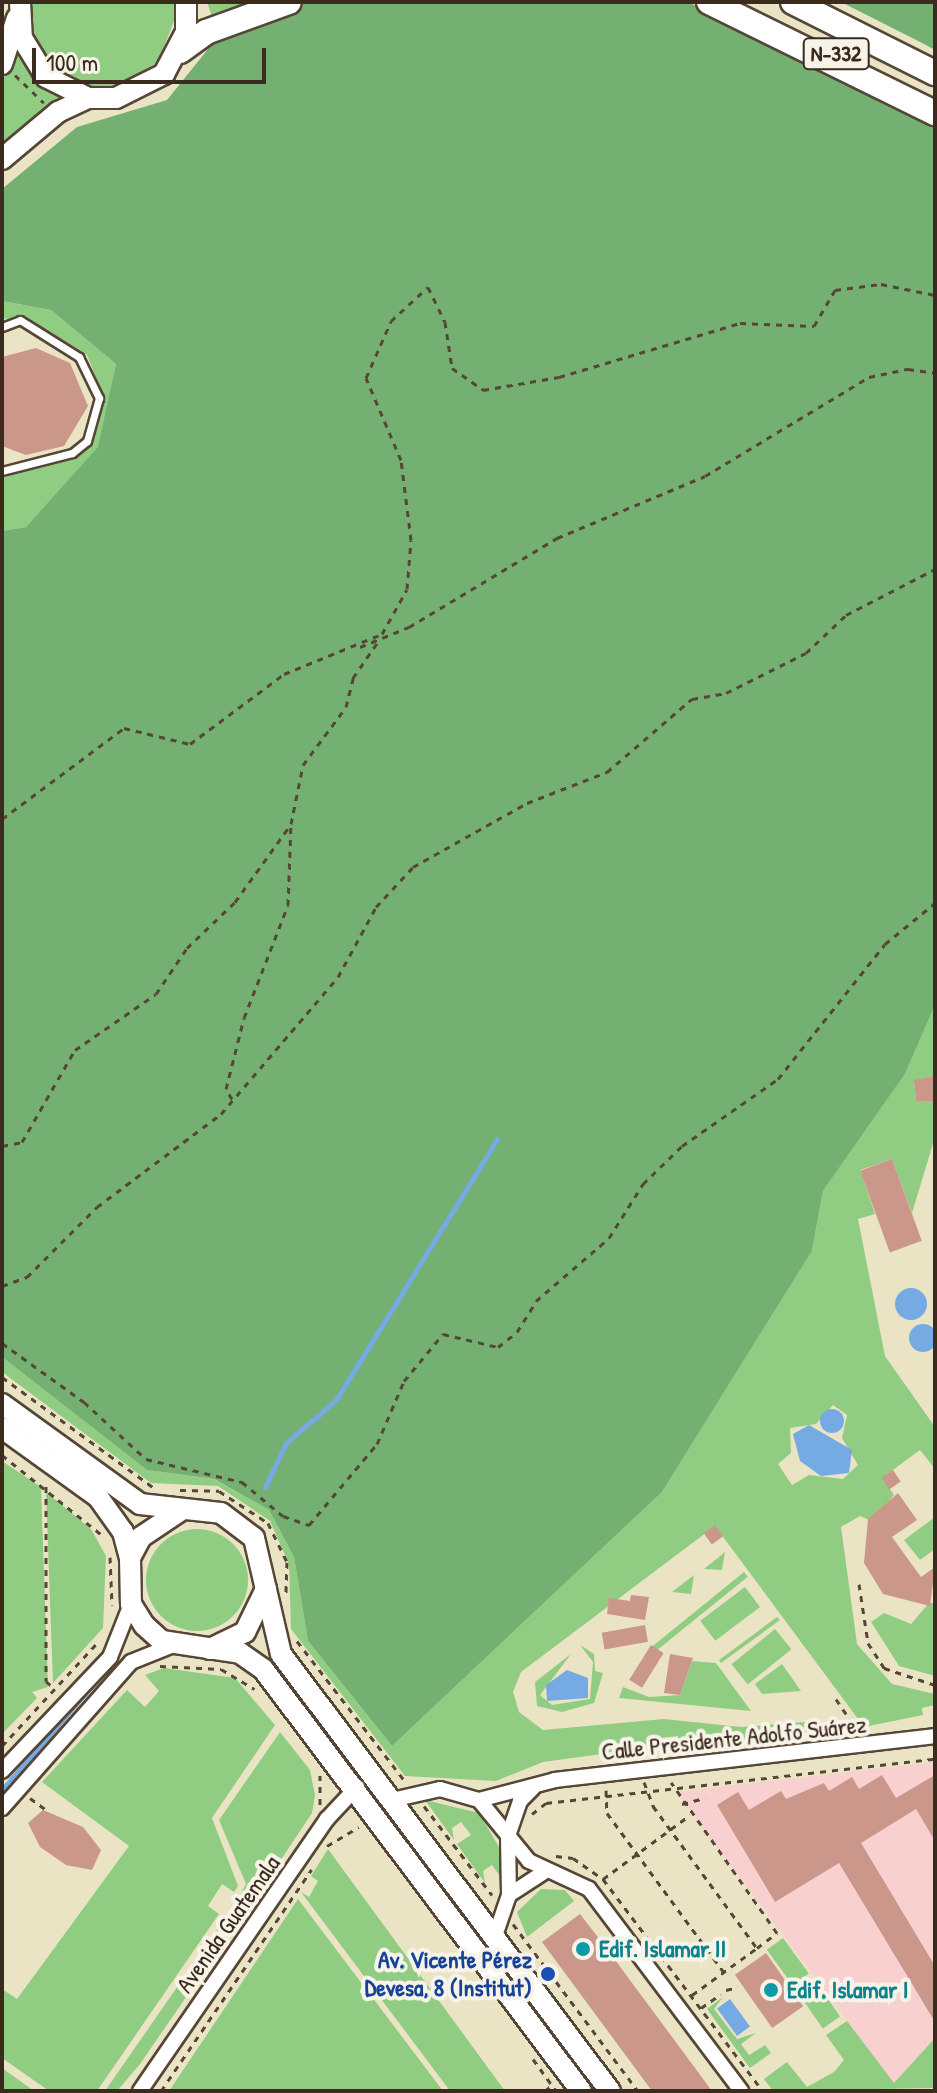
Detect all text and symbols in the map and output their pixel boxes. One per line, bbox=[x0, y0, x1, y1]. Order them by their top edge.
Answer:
scale bar bbox=[36, 32, 270, 82]
road number: N-332 bbox=[802, 36, 870, 72]
text: 100 m bbox=[46, 46, 98, 78]
street label: Calle Presidente Adolfo Suárez bbox=[600, 1710, 868, 1766]
street label: Avenida Guatemala bbox=[170, 1850, 286, 1998]
place label: Edif. Islamar II bbox=[599, 1935, 726, 1963]
marker: Edif. Islamar II bbox=[574, 1940, 592, 1958]
place label: Av. Vicente Pérez Devesa, 8 (Institut) bbox=[365, 1946, 532, 2002]
marker: Av. Vicente Pérez Devesa, 8 (Institut) bbox=[539, 1965, 557, 1983]
place label: Edif. Islamar I bbox=[787, 1976, 908, 2004]
marker: Edif. Islamar I bbox=[762, 1981, 780, 1999]

